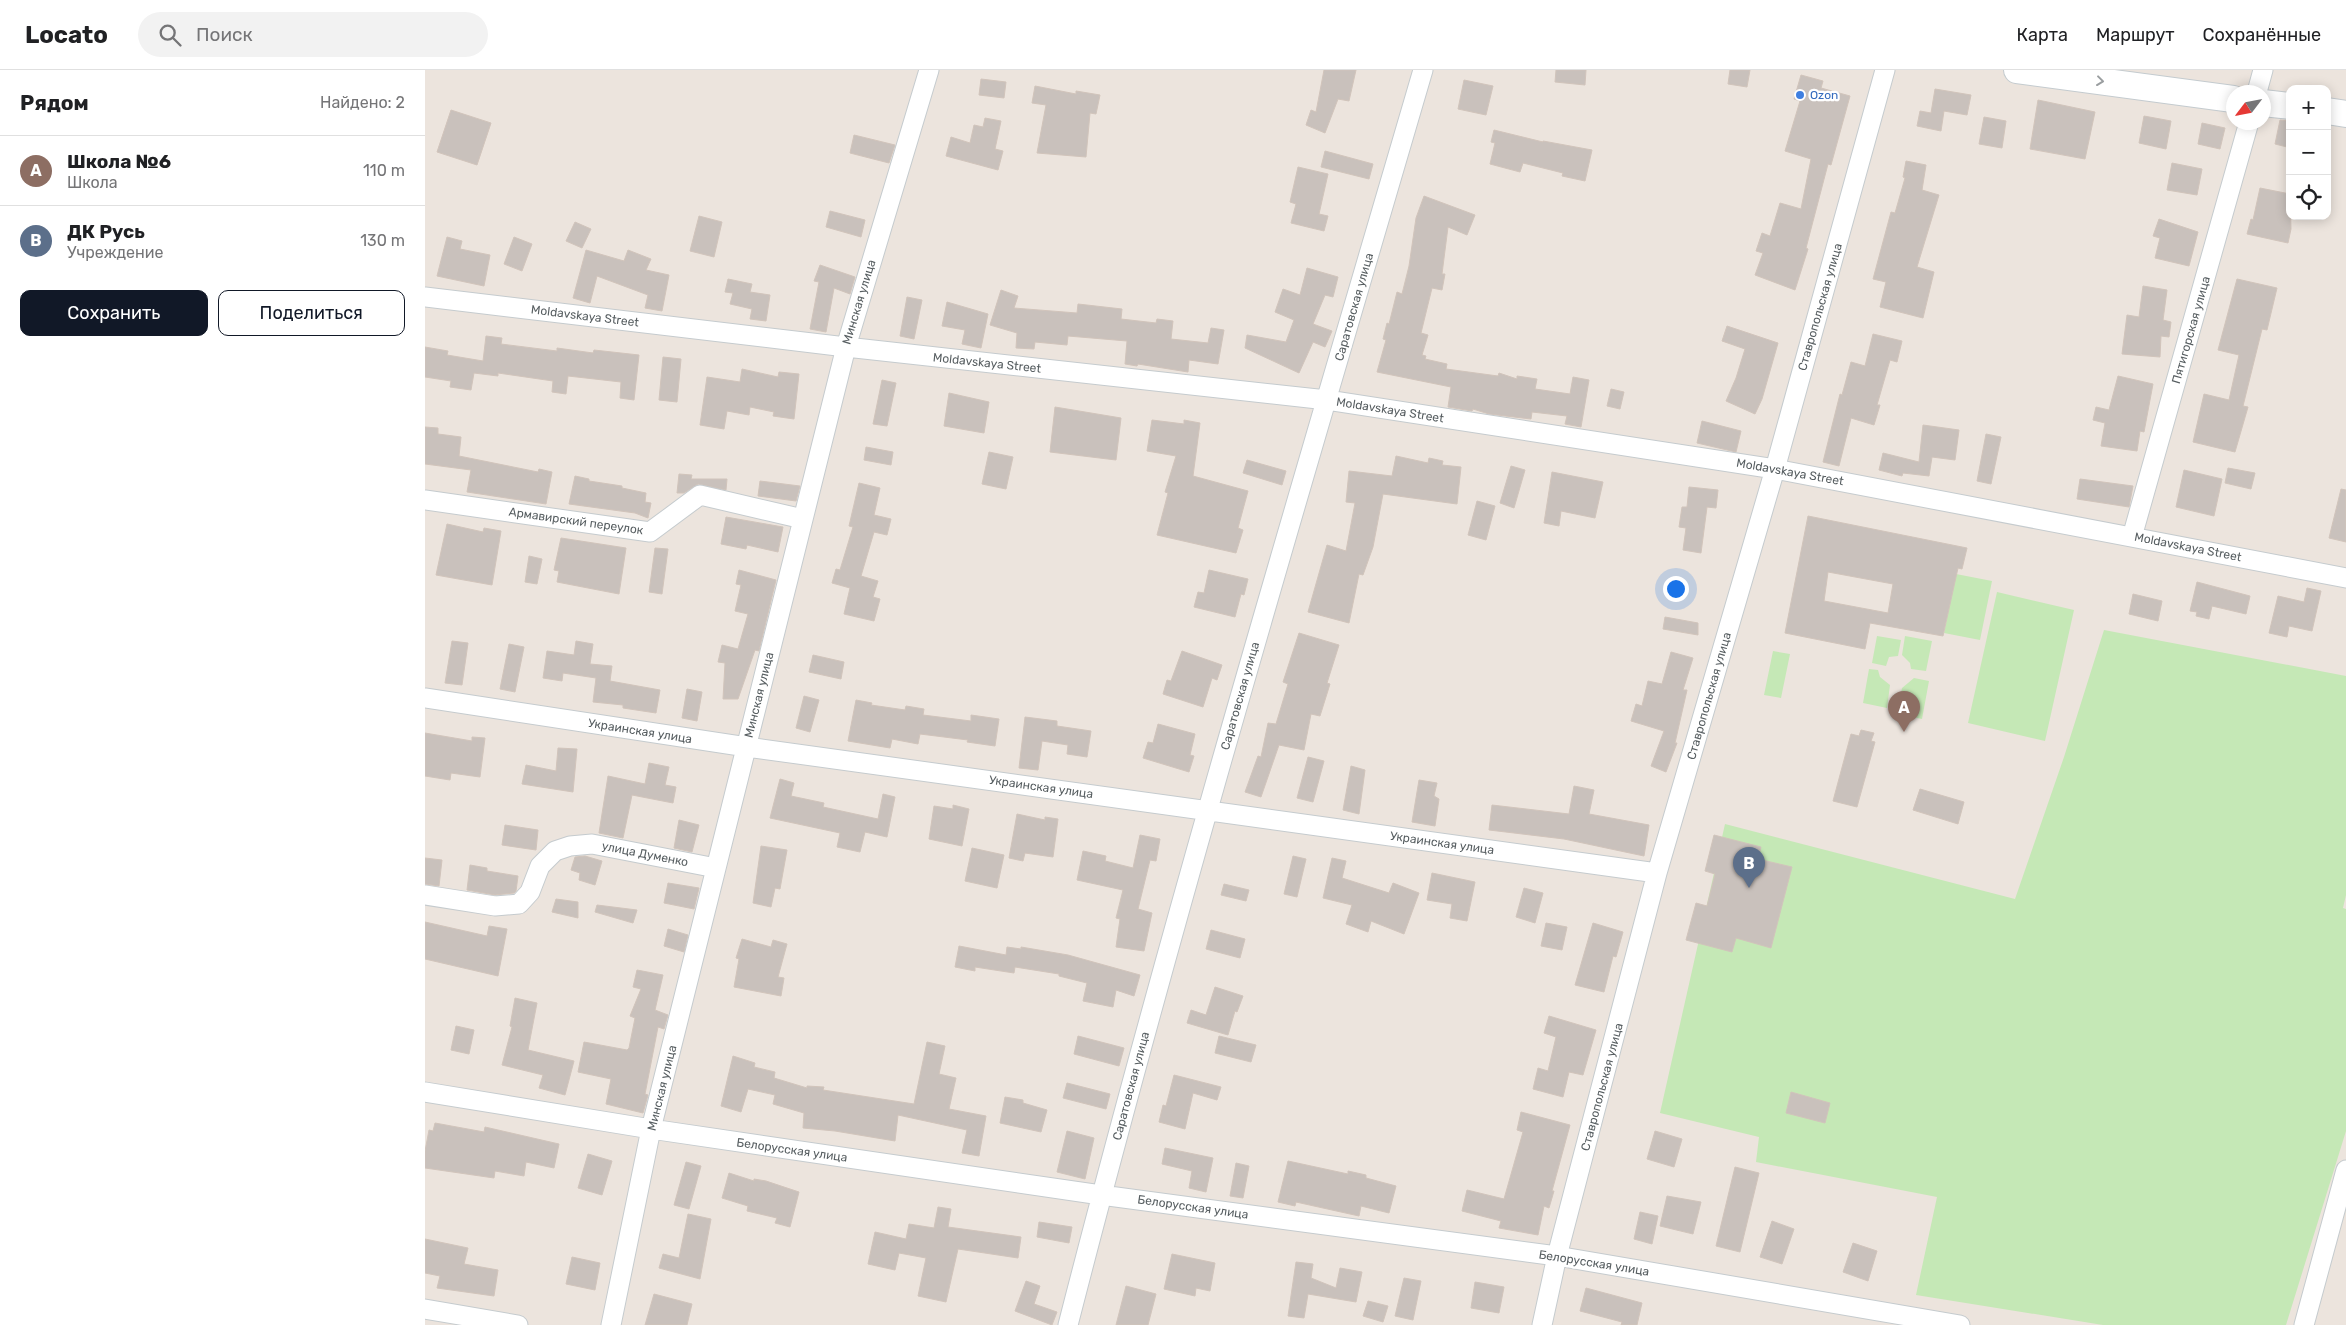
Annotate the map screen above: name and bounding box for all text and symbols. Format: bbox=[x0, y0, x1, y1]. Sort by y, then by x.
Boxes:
search box bbox=[138, 12, 488, 57]
text: Locato bbox=[25, 21, 108, 49]
icon: search bbox=[156, 21, 184, 49]
text: Поиск bbox=[196, 23, 253, 46]
text: Карта bbox=[2017, 24, 2068, 46]
text: Маршрут bbox=[2096, 24, 2175, 46]
text: Сохранённые bbox=[2203, 24, 2321, 46]
one-way arrow bbox=[2096, 75, 2104, 86]
north arrow bbox=[2226, 85, 2271, 130]
map controls bbox=[2286, 85, 2331, 220]
button: + bbox=[2286, 85, 2331, 130]
place label: Ozon bbox=[1810, 88, 1838, 102]
marker: Ozon bbox=[1794, 89, 1806, 101]
text: Рядом bbox=[20, 90, 89, 115]
text: Найдено: 2 bbox=[320, 93, 405, 112]
button: − bbox=[2286, 130, 2331, 175]
text: Школа №6 bbox=[67, 150, 171, 173]
text: A bbox=[30, 161, 42, 180]
text: 110 m bbox=[363, 161, 405, 180]
text: Школа bbox=[67, 173, 118, 192]
button: locate bbox=[2286, 175, 2331, 220]
text: ДК Русь bbox=[67, 220, 145, 243]
text: B bbox=[30, 231, 42, 250]
text: 130 m bbox=[360, 231, 405, 250]
street label: Ставропольская улица bbox=[1795, 242, 1845, 372]
text: Учреждение bbox=[67, 243, 164, 262]
street label: Саратовская улица bbox=[1332, 251, 1376, 363]
street label: Минская улица bbox=[839, 258, 879, 346]
street label: Пятигорская улица bbox=[2169, 275, 2213, 385]
button: Сохранить bbox=[20, 290, 208, 336]
button: Поделиться bbox=[218, 290, 405, 336]
street label: Moldavskaya Street bbox=[530, 302, 640, 330]
street label: Moldavskaya Street bbox=[932, 350, 1042, 376]
street label: Moldavskaya Street bbox=[1335, 395, 1445, 425]
street label: Moldavskaya Street bbox=[1735, 456, 1845, 488]
street label: Армавирский переулок bbox=[508, 505, 645, 537]
street label: Moldavskaya Street bbox=[2133, 530, 2243, 564]
your location bbox=[1663, 576, 1689, 602]
street label: Ставропольская улица bbox=[1684, 631, 1734, 761]
street label: Саратовская улица bbox=[1218, 640, 1262, 752]
street label: Минская улица bbox=[742, 651, 776, 739]
pin: A bbox=[1888, 691, 1920, 732]
street label: Украинская улица bbox=[587, 716, 693, 746]
street label: Украинская улица bbox=[988, 773, 1094, 801]
street label: Украинская улица bbox=[1389, 829, 1495, 857]
street label: улица Думенко bbox=[601, 839, 690, 869]
pin: B bbox=[1733, 847, 1765, 888]
street label: Ставропольская улица bbox=[1578, 1021, 1626, 1153]
street label: Саратовская улица bbox=[1110, 1030, 1152, 1142]
street label: Минская улица bbox=[645, 1044, 679, 1132]
street label: Белорусская улица bbox=[736, 1135, 848, 1165]
street label: Белорусская улица bbox=[1137, 1192, 1249, 1222]
street label: Белорусская улица bbox=[1538, 1247, 1650, 1279]

